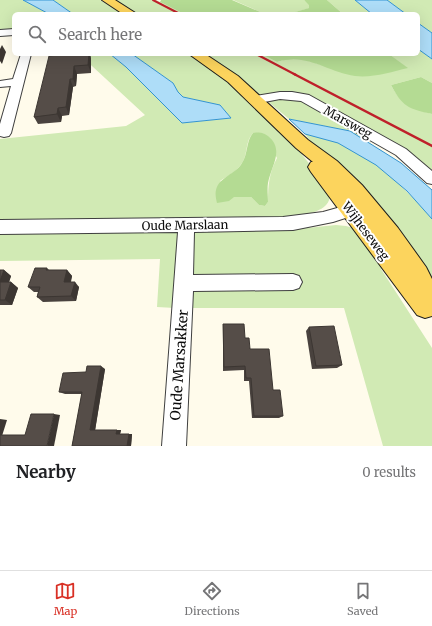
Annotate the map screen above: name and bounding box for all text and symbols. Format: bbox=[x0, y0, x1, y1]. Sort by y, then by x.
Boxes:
search box bbox=[12, 12, 420, 56]
icon: search bbox=[26, 23, 48, 45]
text: Search here bbox=[58, 25, 142, 44]
street label: Marsweg bbox=[321, 103, 375, 142]
street label: Wijheseweg bbox=[339, 198, 393, 264]
street label: Oude Marslaan bbox=[142, 217, 229, 233]
street label: Oude Marsakker bbox=[166, 309, 192, 421]
text: Nearby bbox=[16, 461, 76, 483]
text: 0 results bbox=[362, 464, 416, 481]
tab: Map bbox=[54, 580, 77, 618]
tab: Directions bbox=[185, 580, 240, 618]
tab: Saved bbox=[347, 580, 378, 618]

